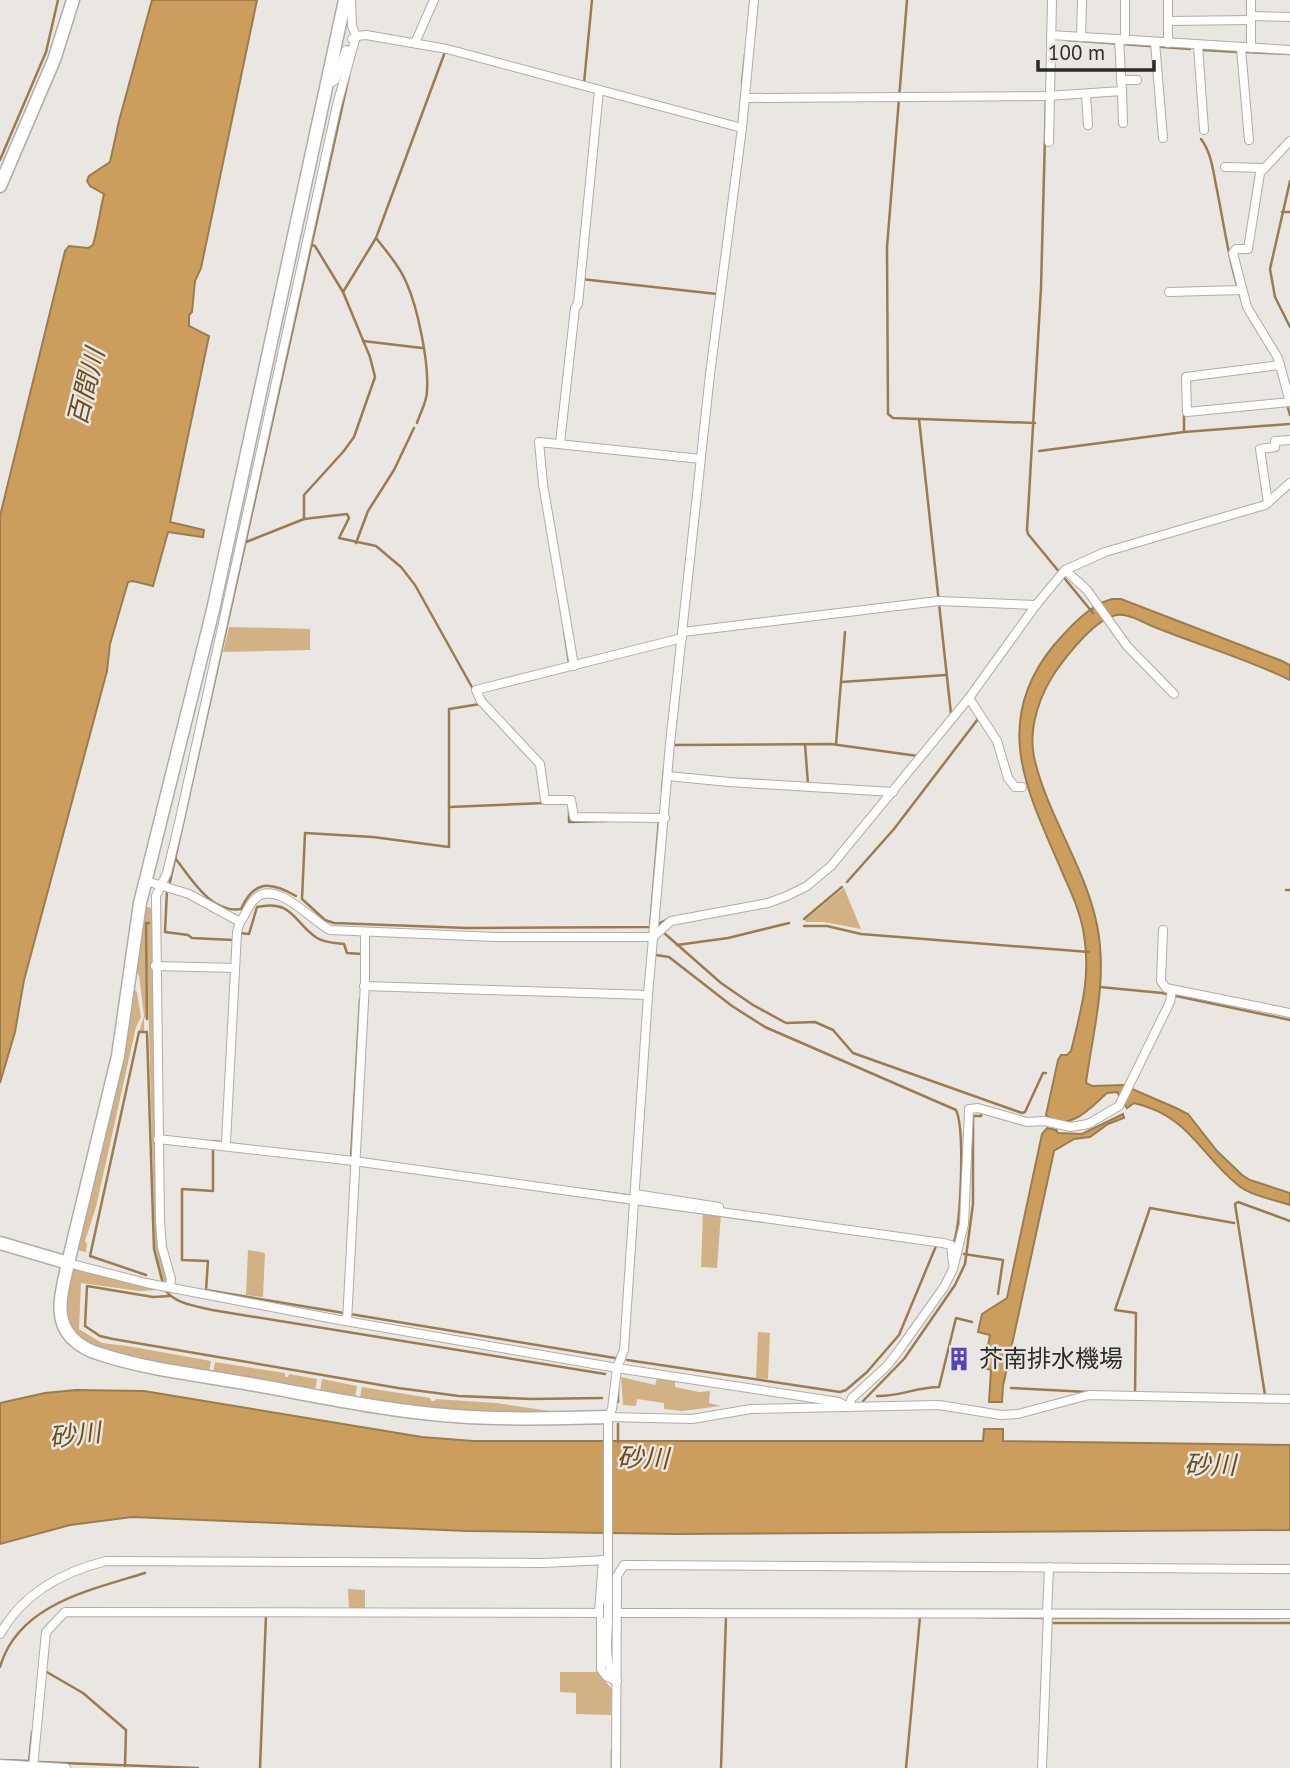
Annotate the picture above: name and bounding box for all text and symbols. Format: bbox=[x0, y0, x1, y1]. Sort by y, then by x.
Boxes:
scale bar bbox=[1038, 28, 1154, 72]
text: 100 m bbox=[1048, 39, 1105, 66]
water label: 百間川 bbox=[60, 342, 112, 429]
place label: 芥南排水機場 bbox=[979, 1343, 1123, 1374]
building icon: 芥南排水機場 bbox=[945, 1345, 973, 1373]
water label: 砂川 bbox=[47, 1415, 106, 1454]
water label: 砂川 bbox=[617, 1441, 672, 1475]
water label: 砂川 bbox=[1184, 1448, 1239, 1481]

